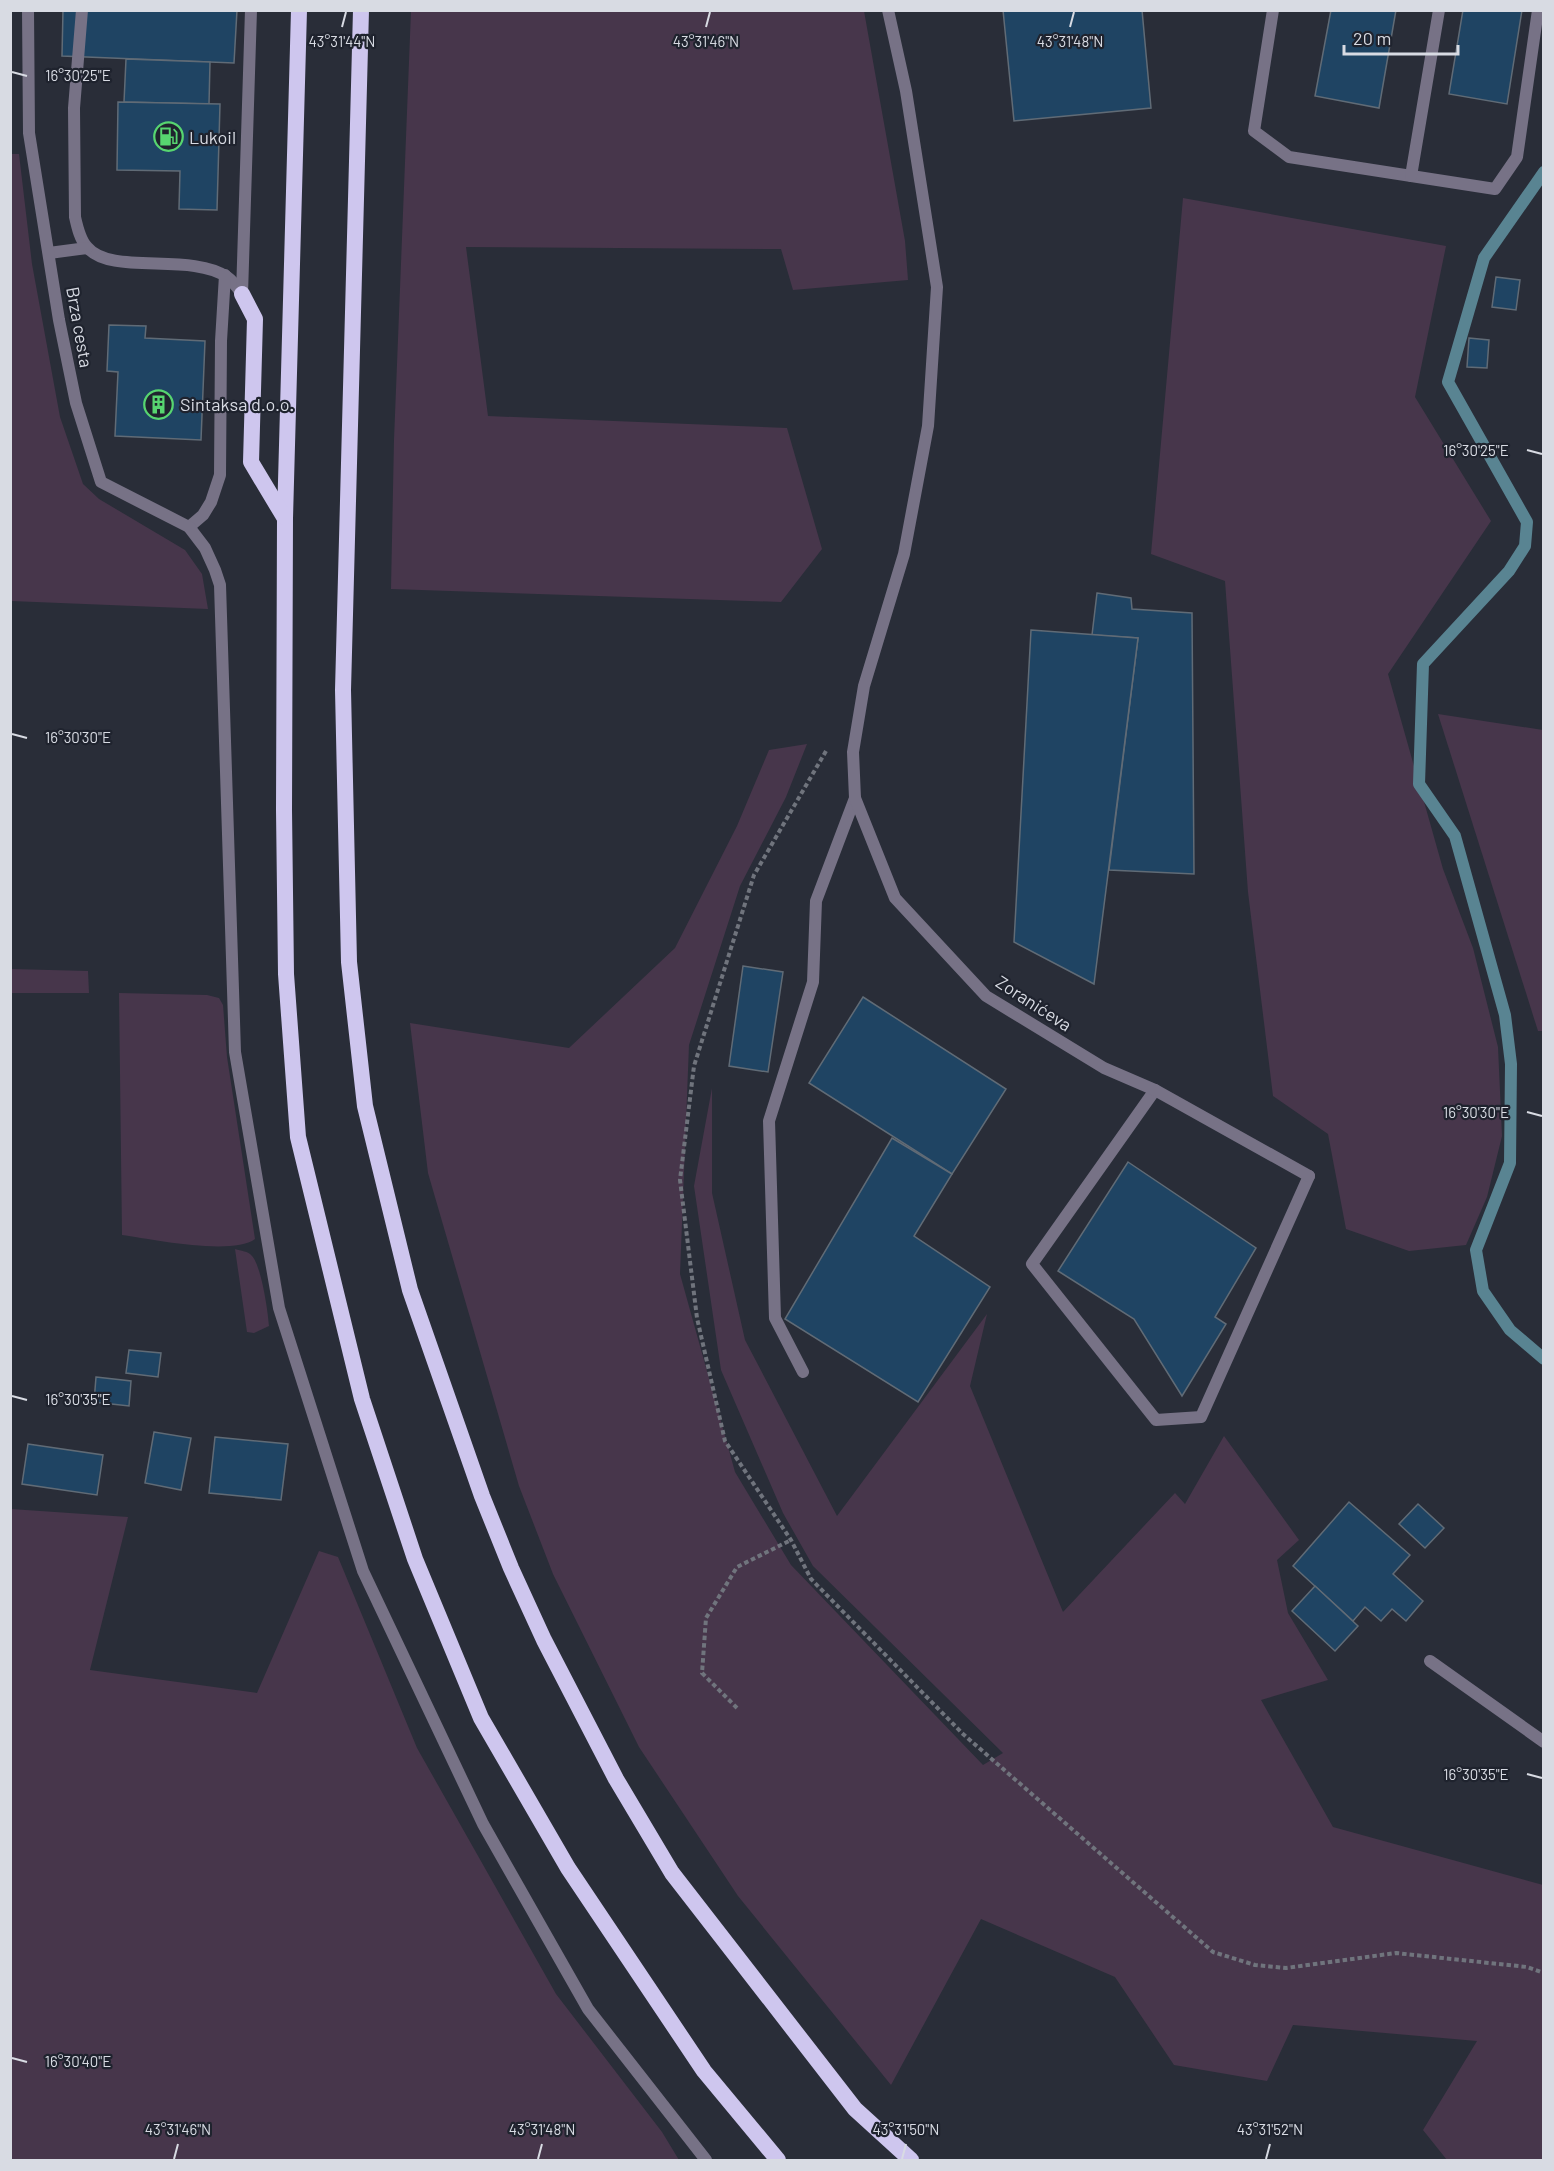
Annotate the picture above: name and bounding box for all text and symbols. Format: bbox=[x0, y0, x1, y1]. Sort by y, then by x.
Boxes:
scale bar bbox=[1344, 18, 1458, 56]
text: 20 m bbox=[1353, 27, 1391, 49]
text: 43°31'44"N bbox=[309, 32, 375, 50]
text: 43°31'46"N bbox=[673, 32, 739, 50]
text: 43°31'48"N bbox=[1037, 32, 1103, 50]
text: 16°30'25"E bbox=[45, 66, 111, 84]
fuel station icon: Lukoil bbox=[152, 121, 184, 153]
place label: Lukoil bbox=[189, 126, 236, 148]
street label: Brza cesta bbox=[62, 285, 98, 369]
building icon: Sintaksa d.o.o. bbox=[143, 388, 175, 420]
place label: Sintaksa d.o.o. bbox=[180, 393, 294, 415]
text: 16°30'25"E bbox=[1443, 441, 1509, 459]
text: 16°30'30"E bbox=[45, 728, 111, 746]
street label: Zoranićeva bbox=[992, 970, 1076, 1036]
text: 16°30'30"E bbox=[1443, 1103, 1509, 1121]
text: 16°30'35"E bbox=[45, 1390, 111, 1408]
text: 16°30'35"E bbox=[1443, 1765, 1509, 1783]
text: 16°30'40"E bbox=[45, 2052, 111, 2070]
text: 43°31'46"N bbox=[145, 2120, 211, 2138]
text: 43°31'48"N bbox=[509, 2120, 575, 2138]
text: 43°31'50"N bbox=[873, 2120, 939, 2138]
text: 43°31'52"N bbox=[1237, 2120, 1303, 2138]

